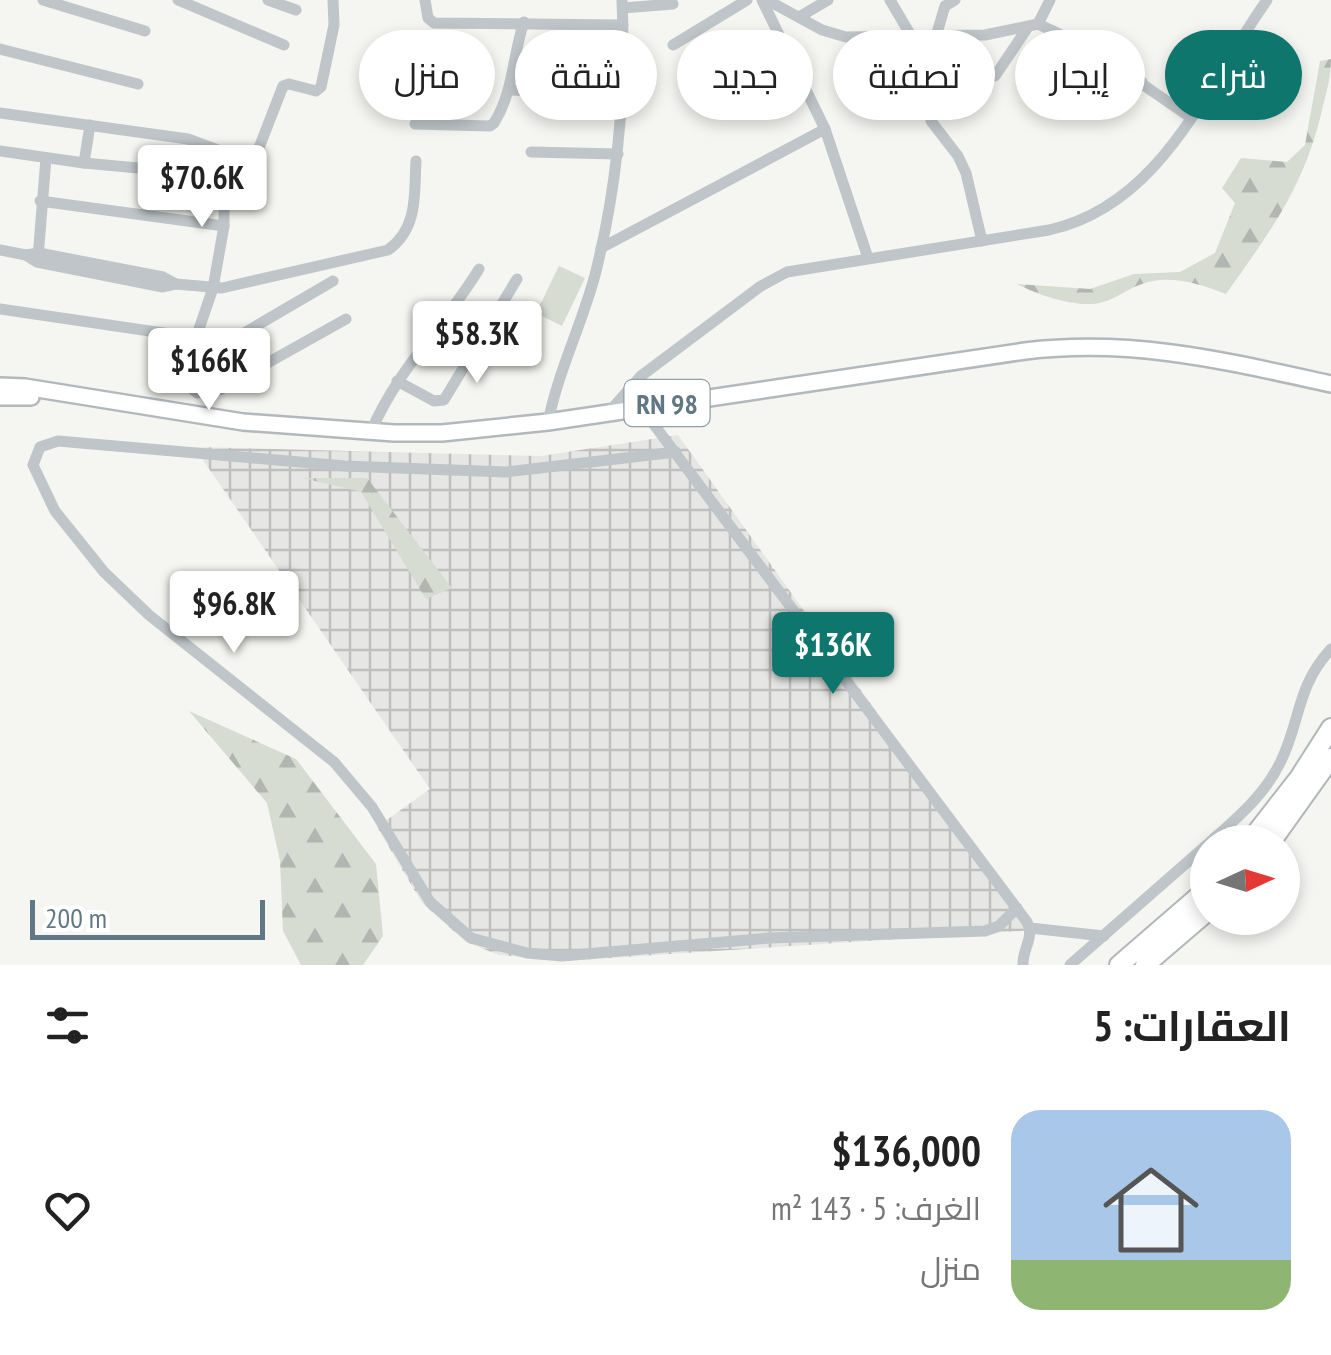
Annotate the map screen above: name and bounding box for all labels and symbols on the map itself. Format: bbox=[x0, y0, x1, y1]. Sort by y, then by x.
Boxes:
pin: $70.6K bbox=[121, 145, 283, 230]
pin: $58.3K bbox=[396, 301, 558, 386]
pin: $166K bbox=[139, 328, 279, 413]
road number: RN 98 bbox=[624, 380, 710, 426]
pin: $96.8K bbox=[153, 571, 315, 656]
pin: $136K bbox=[763, 612, 903, 697]
north arrow bbox=[1190, 825, 1300, 935]
scale bar bbox=[30, 895, 265, 940]

